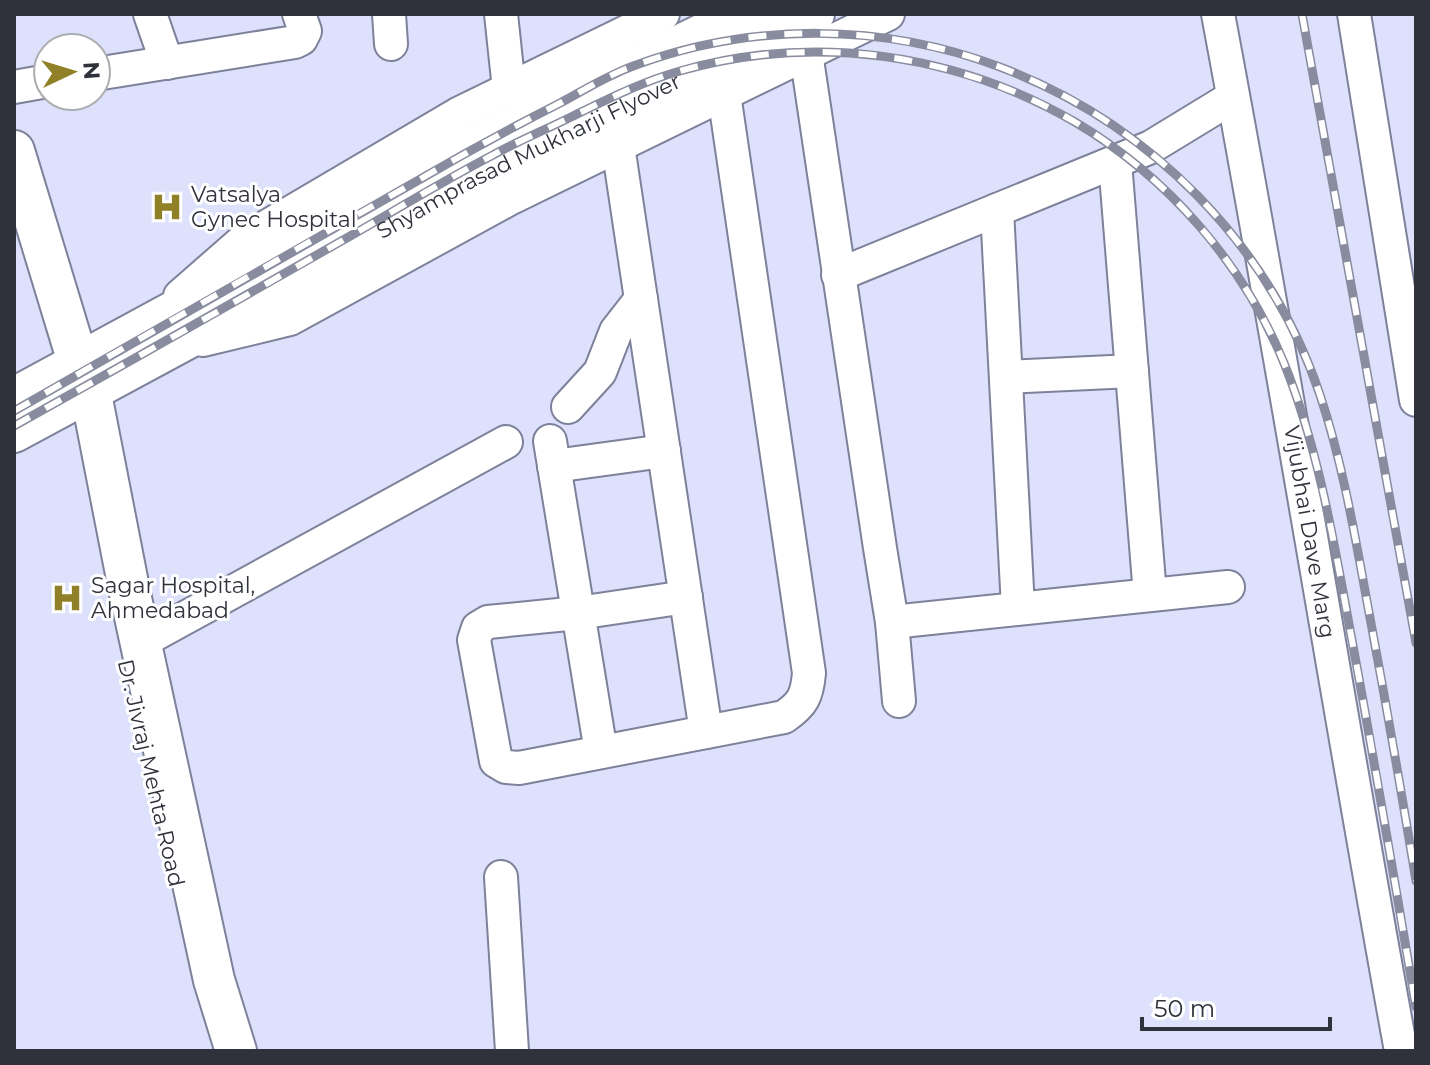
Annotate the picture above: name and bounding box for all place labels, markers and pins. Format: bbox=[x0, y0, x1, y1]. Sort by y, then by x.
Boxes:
place label: Vatsalya Gynec Hospital bbox=[191, 181, 357, 233]
hospital icon: Vatsalya Gynec Hospital bbox=[150, 190, 184, 224]
place label: Sagar Hospital, Ahmedabad bbox=[91, 572, 255, 624]
hospital icon: Sagar Hospital, Ahmedabad bbox=[50, 581, 84, 615]

